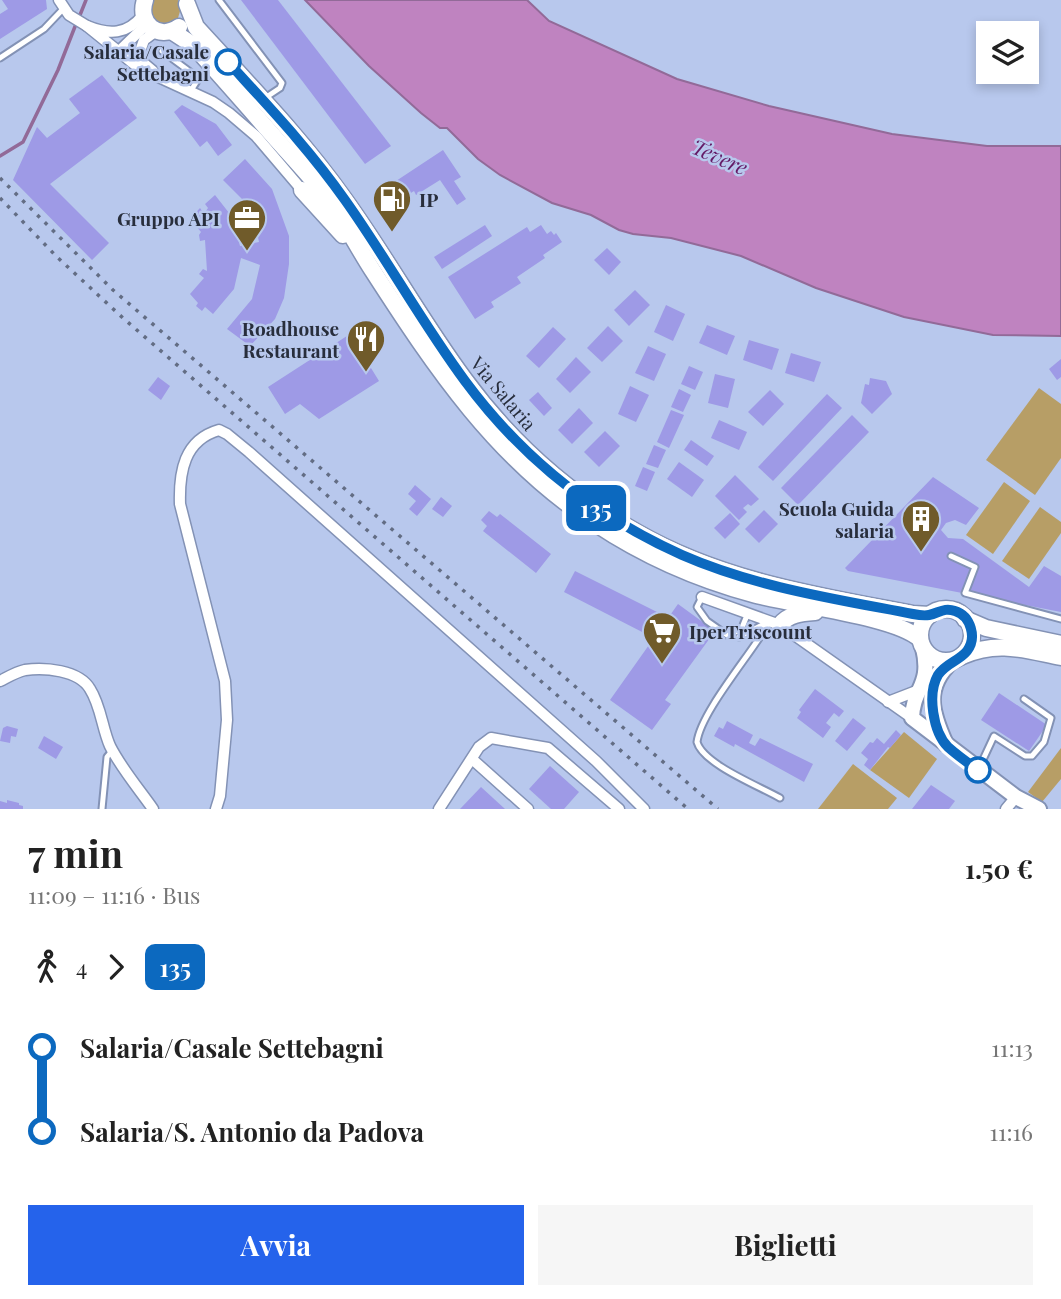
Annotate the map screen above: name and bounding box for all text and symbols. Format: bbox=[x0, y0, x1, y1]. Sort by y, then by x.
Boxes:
map controls bbox=[976, 21, 1039, 84]
button: layers bbox=[976, 21, 1039, 84]
place label: Salaria/Casale Settebagni bbox=[84, 38, 209, 86]
marker: Salaria/Casale Settebagni bbox=[215, 49, 241, 75]
water label: Tevere bbox=[688, 131, 752, 181]
fuel station icon: IP bbox=[371, 178, 413, 233]
place label: IP bbox=[419, 186, 438, 212]
office icon: Gruppo API bbox=[226, 197, 268, 252]
place label: Gruppo API bbox=[117, 205, 220, 231]
place label: Roadhouse Restaurant bbox=[242, 315, 339, 363]
restaurant icon: Roadhouse Restaurant bbox=[345, 318, 387, 373]
street label: Via Salaria bbox=[465, 350, 543, 436]
line badge: 135 bbox=[556, 485, 636, 531]
text: 135 bbox=[580, 492, 612, 524]
place label: Scuola Guida salaria bbox=[779, 495, 894, 543]
building icon: Scuola Guida salaria bbox=[900, 498, 942, 553]
supermarket icon: IperTriscount bbox=[641, 610, 683, 665]
place label: IperTriscount bbox=[689, 618, 812, 644]
unlabelled marker bbox=[965, 757, 991, 783]
text: 7 min bbox=[28, 827, 123, 878]
text: 1.50 € bbox=[965, 851, 1033, 886]
text: 11:09 – 11:16 · Bus bbox=[28, 879, 200, 910]
icon: walk bbox=[28, 948, 66, 986]
icon: forward bbox=[97, 948, 135, 986]
text: 4 bbox=[76, 951, 87, 982]
text: 135 bbox=[159, 951, 191, 983]
text: Salaria/Casale Settebagni bbox=[80, 1030, 384, 1065]
text: 11:13 bbox=[991, 1032, 1033, 1063]
text: Salaria/S. Antonio da Padova bbox=[80, 1114, 424, 1149]
text: 11:16 bbox=[989, 1116, 1033, 1147]
button: Avvia bbox=[28, 1205, 524, 1285]
button: Biglietti bbox=[538, 1205, 1033, 1285]

